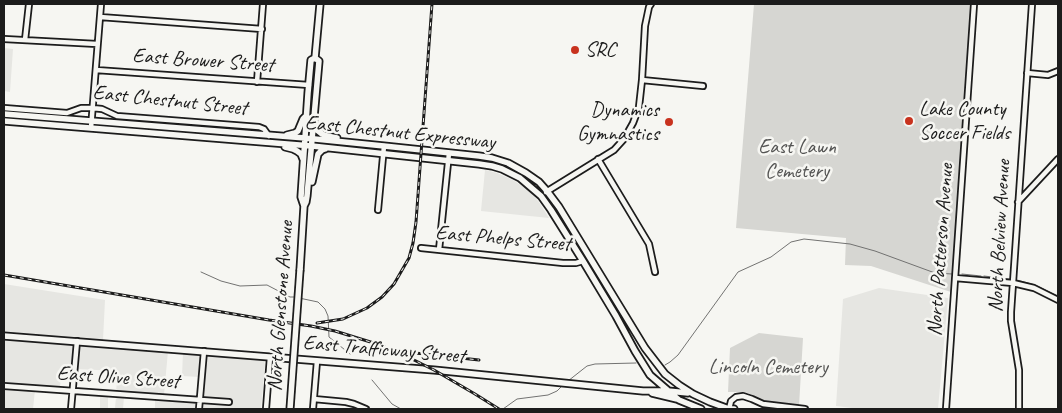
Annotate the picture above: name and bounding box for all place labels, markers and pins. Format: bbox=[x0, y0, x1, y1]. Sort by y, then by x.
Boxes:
place label: SRC bbox=[585, 37, 616, 63]
marker: SRC bbox=[569, 44, 581, 56]
place label: Lake County Soccer Fields bbox=[919, 96, 1010, 146]
place label: Dynamics Gymnastics bbox=[577, 97, 659, 147]
marker: Lake County Soccer Fields bbox=[903, 115, 915, 127]
marker: Dynamics Gymnastics bbox=[663, 116, 675, 128]

